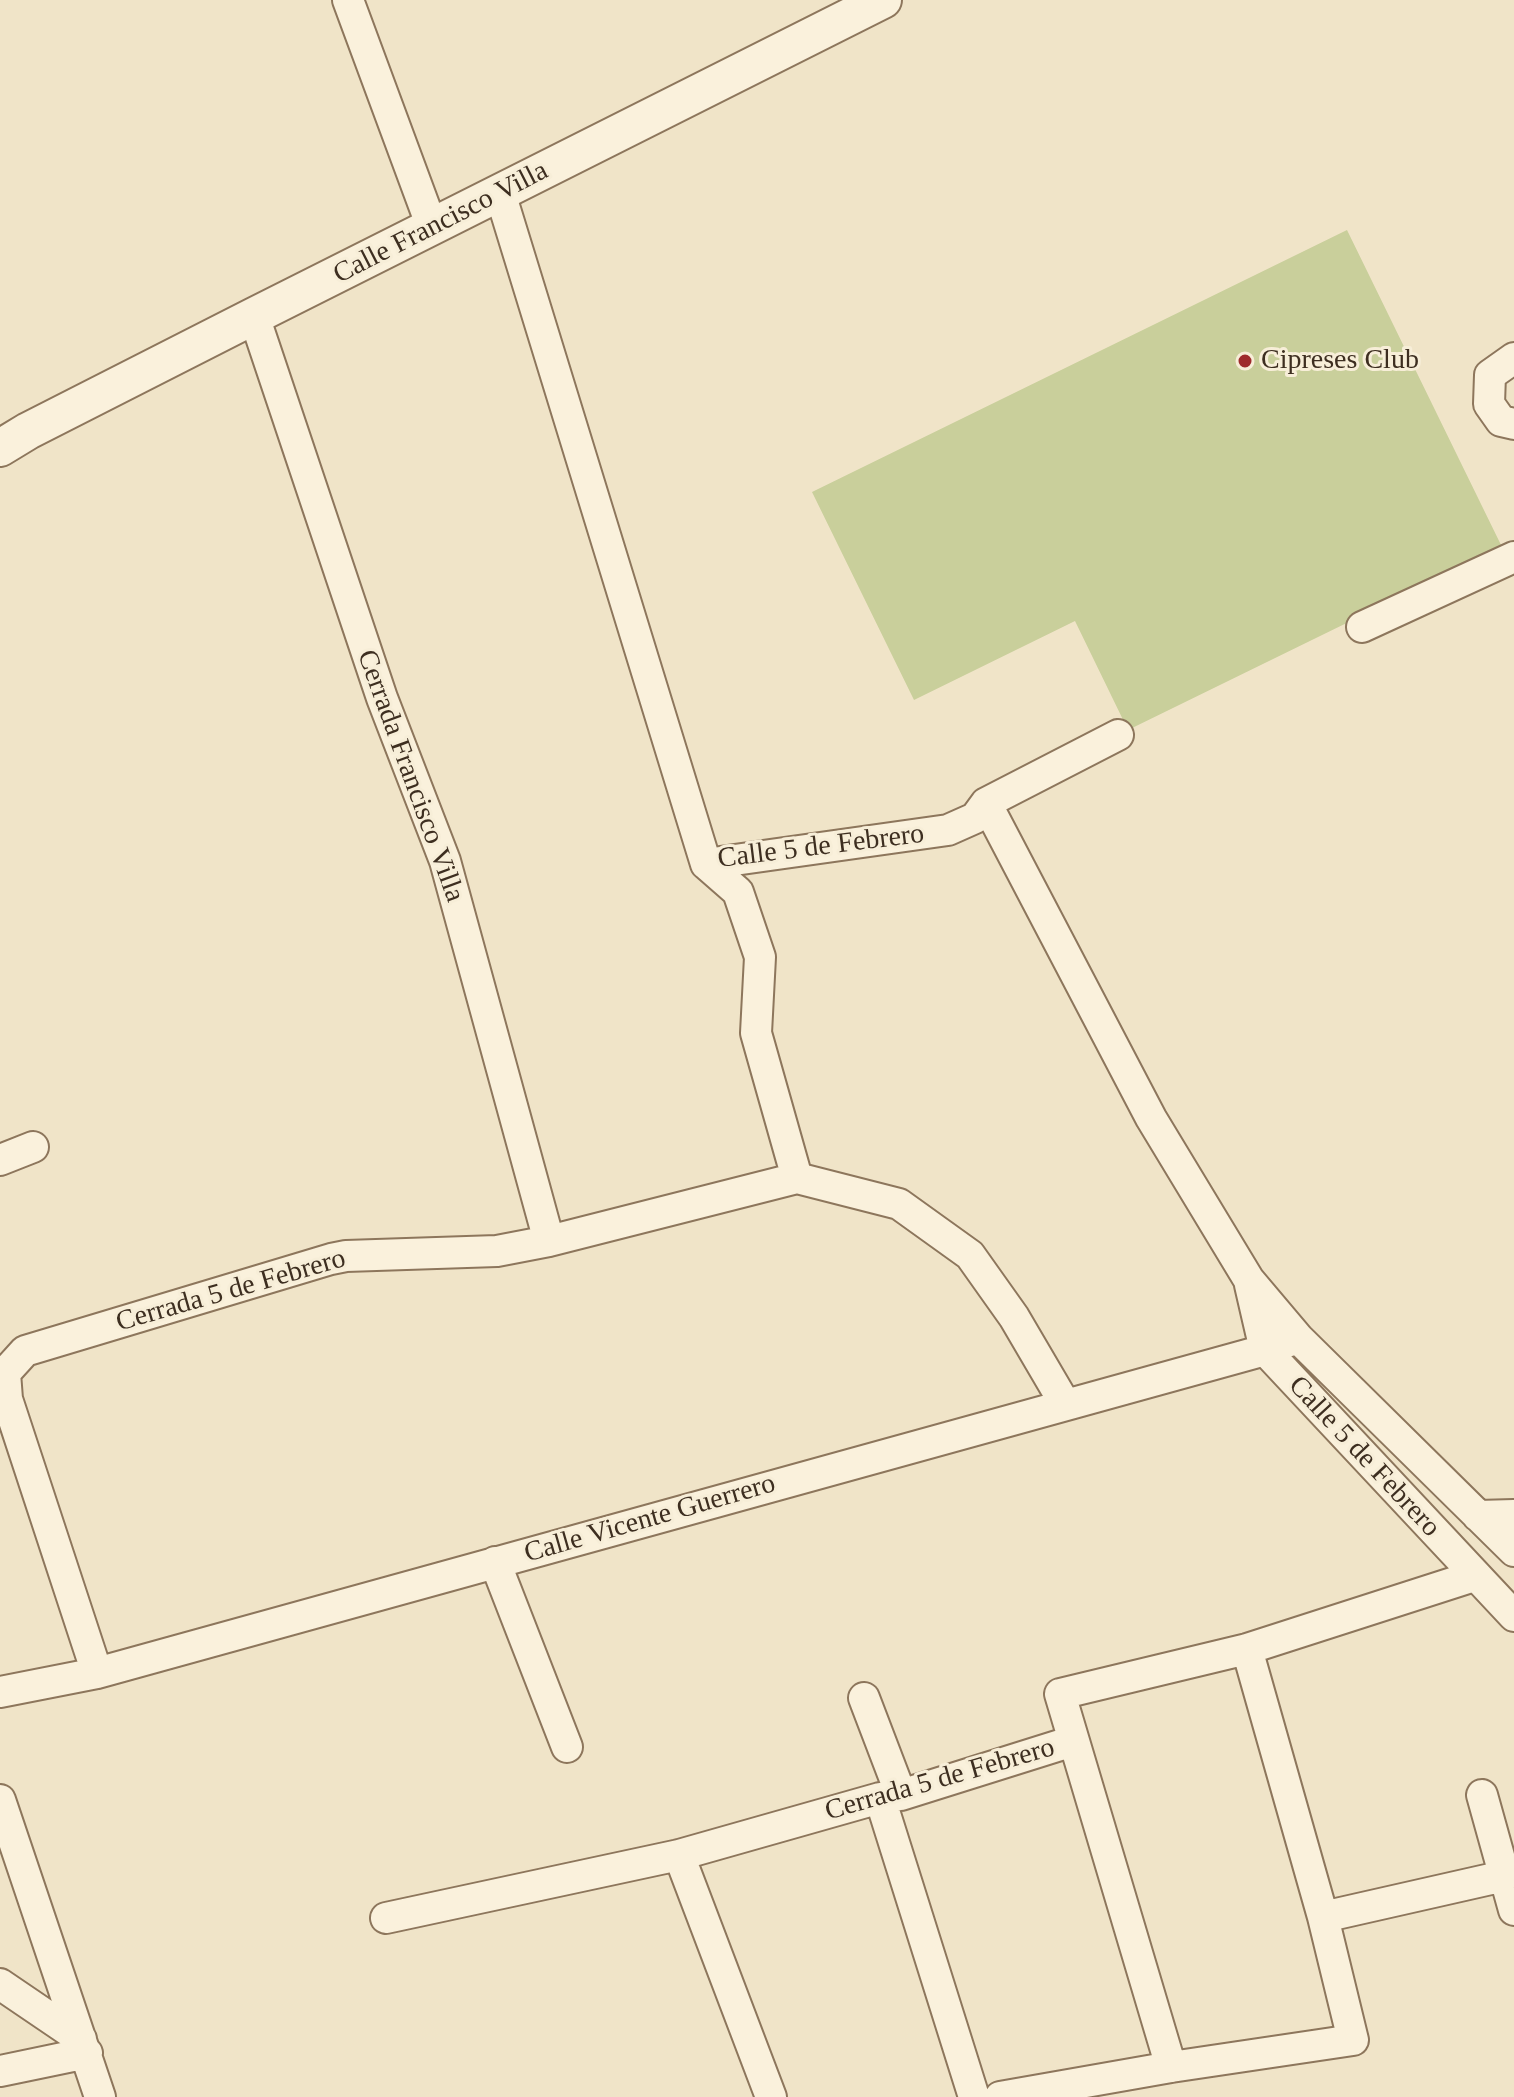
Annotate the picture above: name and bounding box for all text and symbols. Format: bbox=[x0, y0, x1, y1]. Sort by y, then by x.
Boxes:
street label: Calle Francisco Villa bbox=[328, 154, 554, 292]
place label: Cipreses Club bbox=[1261, 344, 1419, 378]
marker: Cipreses Club bbox=[1236, 352, 1254, 370]
street label: Cerrada Francisco Villa bbox=[349, 645, 471, 907]
street label: Calle 5 de Febrero bbox=[716, 818, 926, 876]
street label: Cerrada 5 de Febrero bbox=[112, 1242, 350, 1340]
street label: Calle 5 de Febrero bbox=[1281, 1370, 1447, 1544]
street label: Calle Vicente Guerrero bbox=[521, 1467, 779, 1571]
street label: Cerrada 5 de Febrero bbox=[821, 1731, 1059, 1829]

